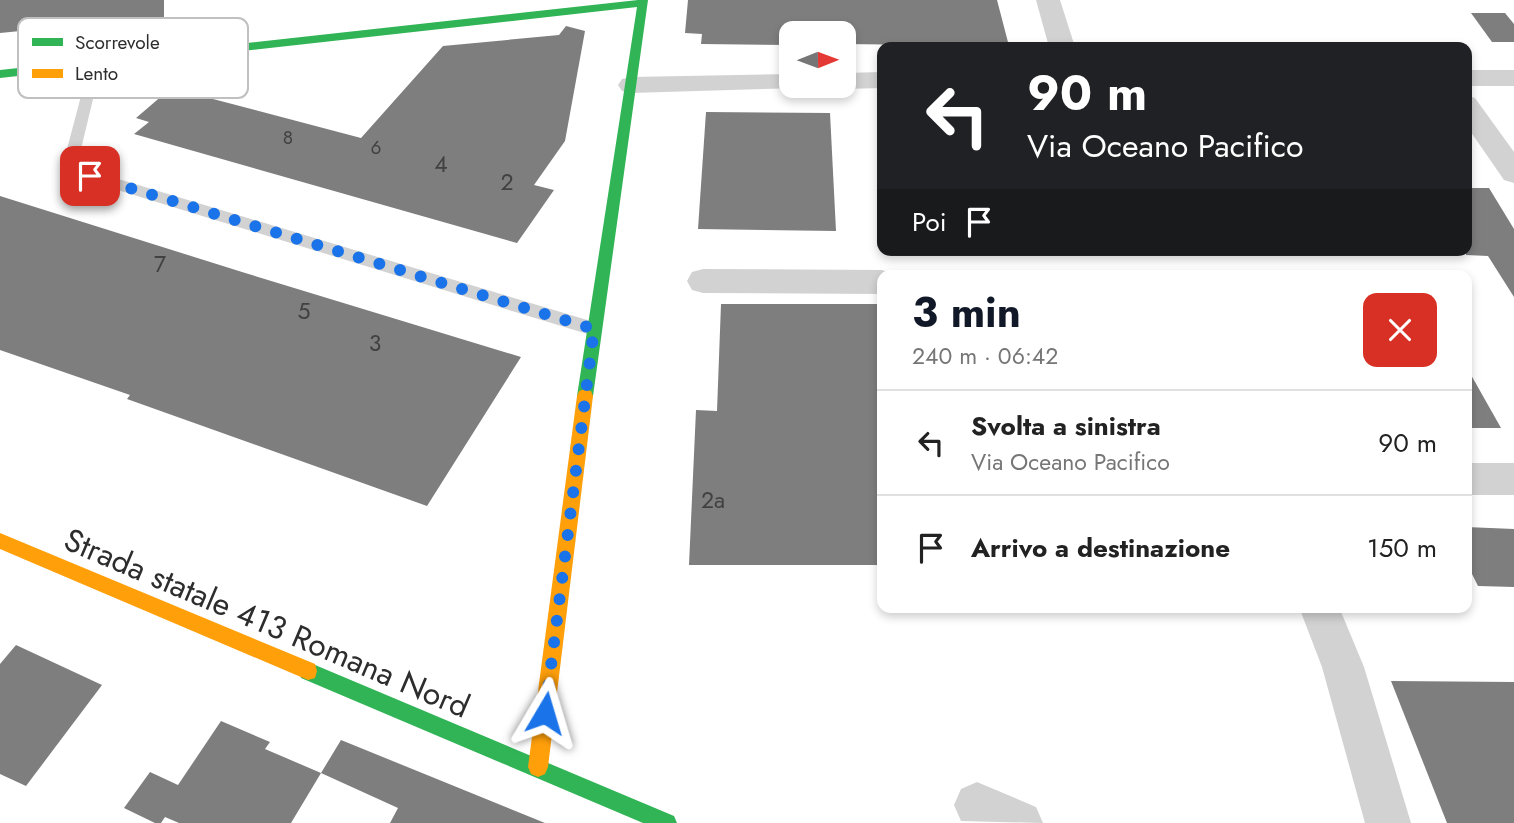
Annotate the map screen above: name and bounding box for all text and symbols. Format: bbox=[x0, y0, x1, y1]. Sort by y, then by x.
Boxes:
legend bbox=[18, 18, 248, 98]
north arrow bbox=[779, 21, 856, 98]
map controls bbox=[779, 21, 856, 98]
text: Scorrevole bbox=[75, 29, 160, 56]
text: 90 m bbox=[1027, 58, 1147, 128]
text: Lento bbox=[75, 60, 118, 87]
icon: left bbox=[912, 70, 1003, 161]
text: Via Oceano Pacifico bbox=[1027, 123, 1304, 169]
house number: 8 bbox=[283, 124, 293, 151]
house number: 6 bbox=[371, 134, 381, 161]
pin bbox=[60, 146, 120, 206]
house number: 4 bbox=[434, 147, 448, 181]
icon: arrive bbox=[71, 157, 109, 195]
house number: 2 bbox=[500, 165, 514, 199]
text: Poi bbox=[912, 203, 946, 241]
icon: arrive bbox=[960, 203, 998, 241]
house number: 7 bbox=[154, 247, 166, 281]
text: 3 min bbox=[912, 282, 1021, 343]
button: close bbox=[1363, 293, 1437, 367]
house number: 5 bbox=[298, 294, 311, 328]
house number: 3 bbox=[369, 326, 381, 360]
text: 240 m · 06:42 bbox=[912, 339, 1058, 373]
text: Svolta a sinistra bbox=[971, 407, 1161, 445]
icon: left bbox=[912, 424, 950, 462]
text: 90 m bbox=[1378, 424, 1437, 462]
text: Via Oceano Pacifico bbox=[971, 445, 1170, 479]
house number: 2a bbox=[701, 483, 725, 517]
street label: Strada statale 413 Romana Nord bbox=[57, 517, 477, 729]
icon: arrive bbox=[912, 529, 950, 567]
text: Arrivo a destinazione bbox=[971, 529, 1230, 567]
text: 150 m bbox=[1367, 529, 1437, 567]
position arrow bbox=[508, 676, 582, 750]

